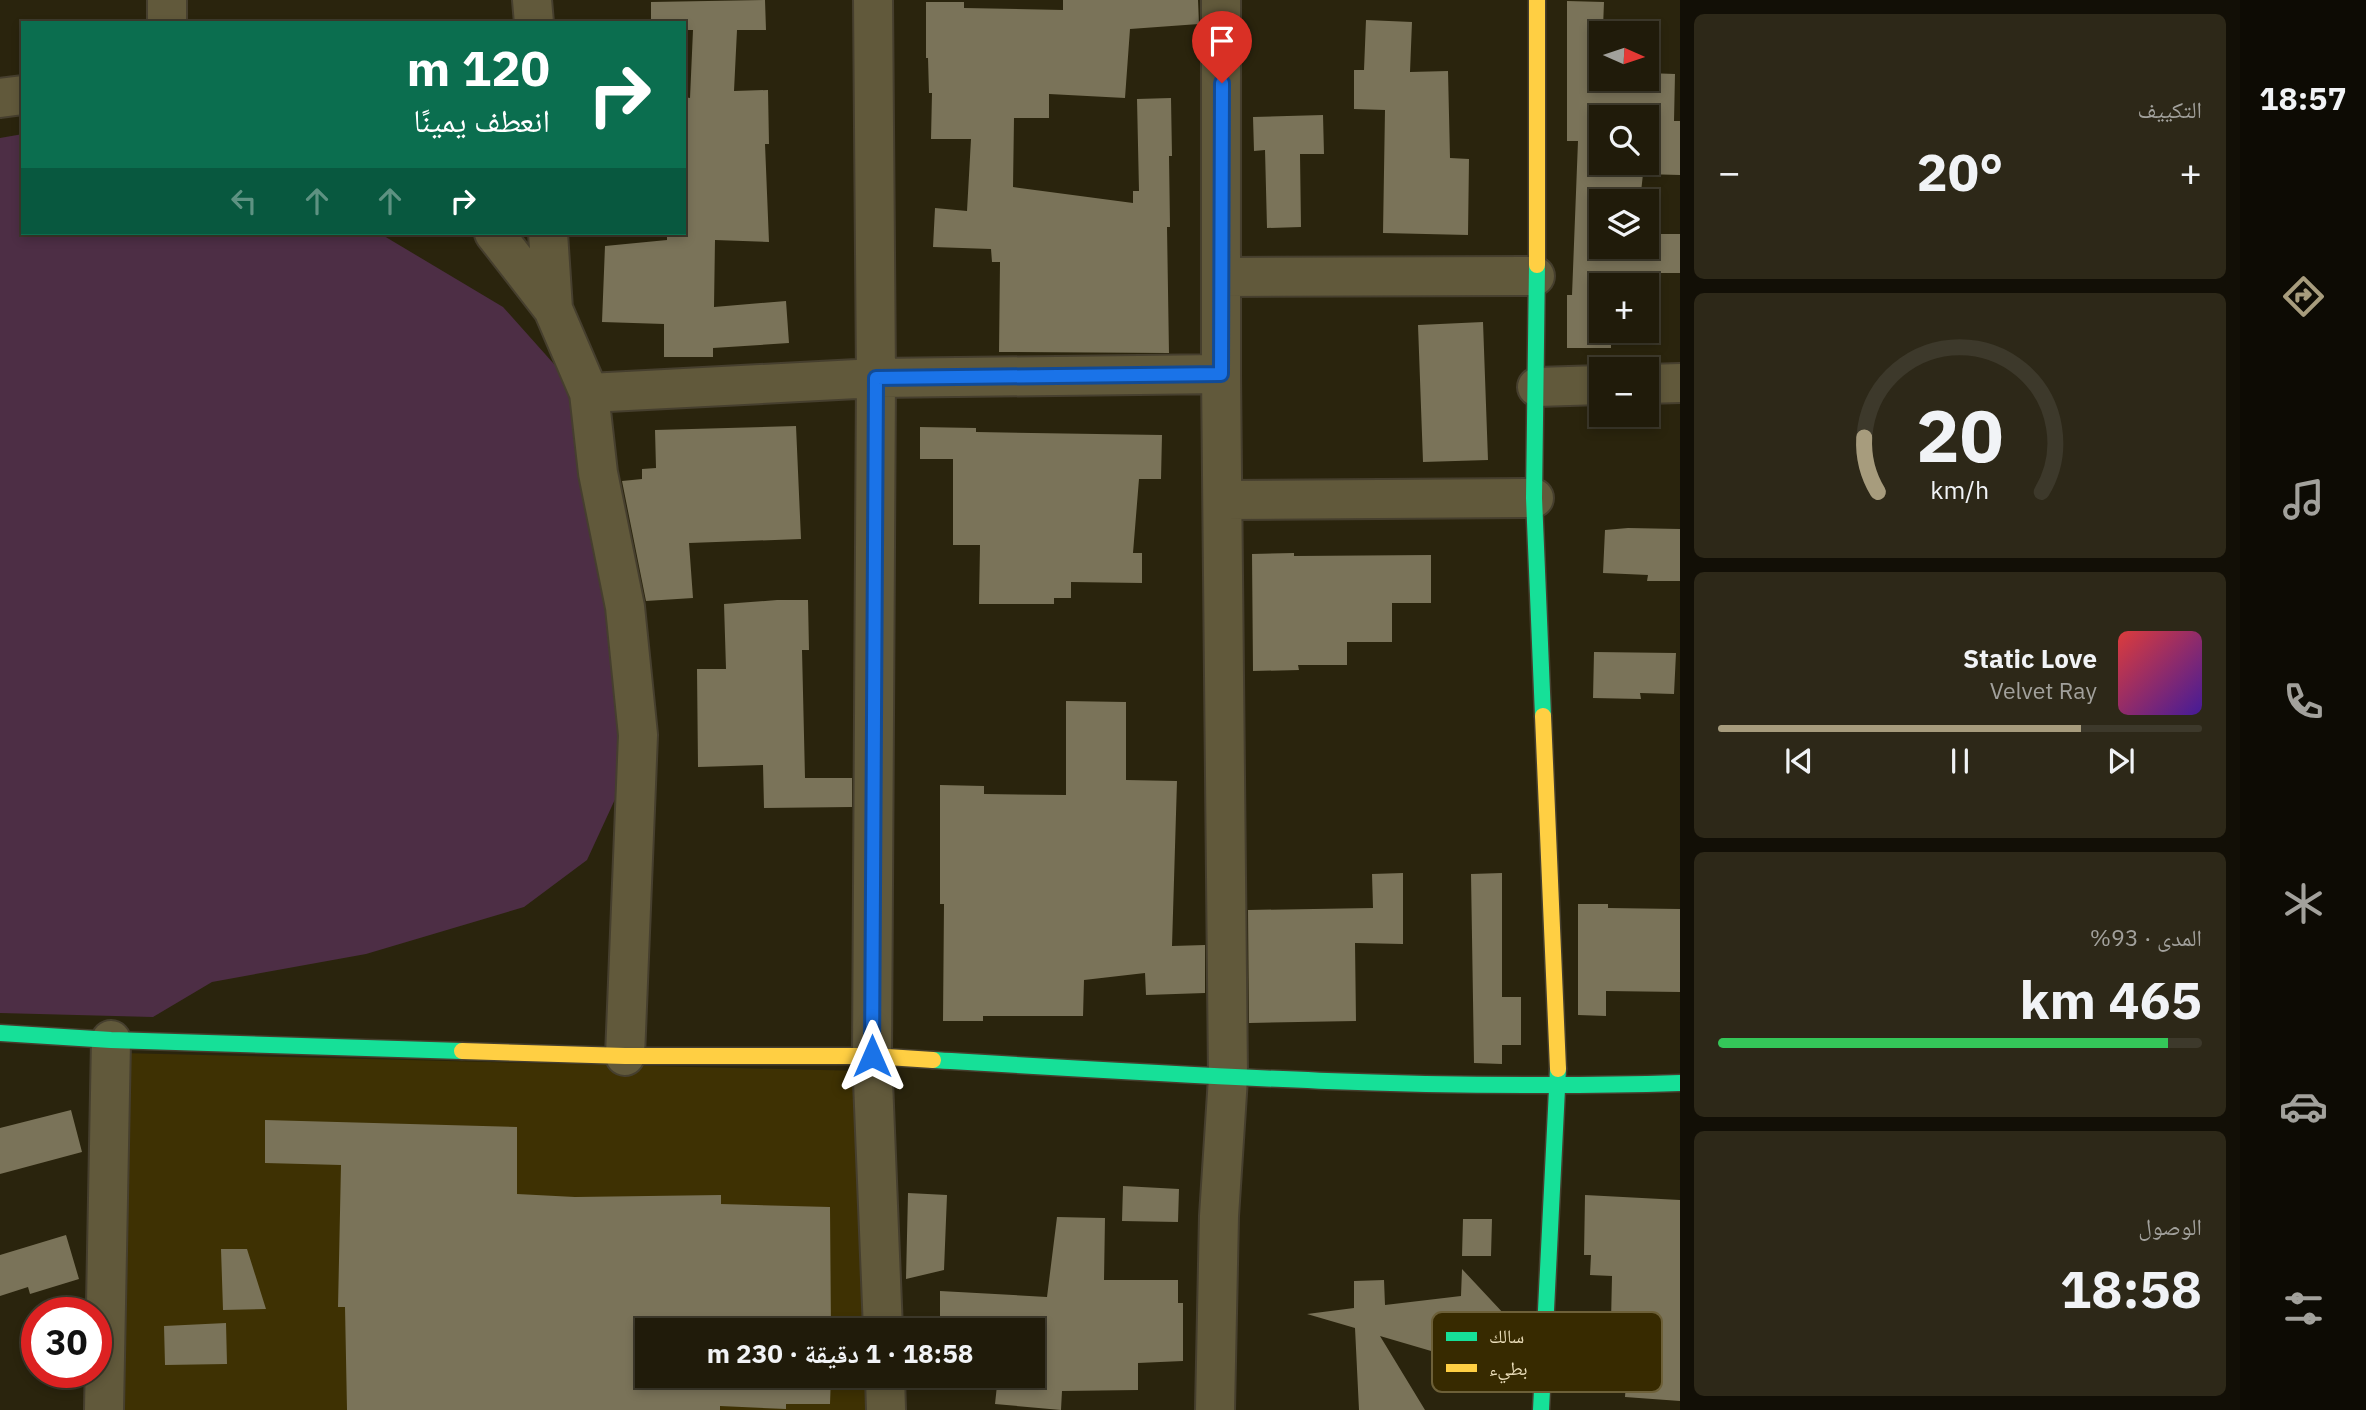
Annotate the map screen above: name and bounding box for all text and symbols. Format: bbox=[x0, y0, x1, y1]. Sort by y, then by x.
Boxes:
pin bbox=[1192, 11, 1252, 83]
north arrow bbox=[1589, 21, 1659, 91]
map controls bbox=[1589, 21, 1659, 427]
icon: arrive bbox=[1203, 22, 1241, 60]
text: 120 m bbox=[406, 36, 550, 99]
icon: right bbox=[574, 49, 665, 140]
text: 18:57 bbox=[2259, 77, 2347, 119]
text: التكييف bbox=[2137, 94, 2202, 124]
text: انعطف يمينًا bbox=[413, 99, 550, 141]
button: search bbox=[1589, 105, 1659, 175]
text: 20° bbox=[1917, 138, 2003, 205]
text: − bbox=[1718, 147, 1741, 196]
text: + bbox=[2179, 147, 2202, 196]
icon: left bbox=[225, 182, 263, 220]
icon: ahead bbox=[298, 182, 336, 220]
icon: ahead bbox=[371, 182, 409, 220]
icon: right bbox=[444, 182, 482, 220]
button: layers bbox=[1589, 189, 1659, 259]
icon: directions bbox=[2279, 272, 2328, 321]
button: + bbox=[1589, 273, 1659, 343]
button: − bbox=[1589, 357, 1659, 427]
text: 20 bbox=[1916, 387, 2004, 482]
text: km/h bbox=[1931, 473, 1989, 506]
icon: music bbox=[2279, 475, 2328, 524]
text: Static Love bbox=[1963, 641, 2097, 675]
text: Velvet Ray bbox=[1990, 675, 2097, 705]
icon: phone bbox=[2279, 677, 2328, 726]
icon: previous bbox=[1780, 742, 1818, 780]
icon: pause bbox=[1941, 742, 1979, 780]
icon: next bbox=[2102, 742, 2140, 780]
icon: climate bbox=[2279, 879, 2328, 928]
text: المدى · 93% bbox=[2090, 922, 2202, 952]
text: 465 km bbox=[2020, 966, 2202, 1033]
position arrow bbox=[835, 1019, 909, 1093]
icon: car bbox=[2279, 1082, 2328, 1131]
text: الوصول bbox=[2138, 1211, 2202, 1241]
text: 18:58 bbox=[2060, 1255, 2202, 1322]
icon: filters bbox=[2279, 1284, 2328, 1333]
speed limit sign: 30 bbox=[21, 1297, 112, 1388]
legend bbox=[1432, 1312, 1662, 1392]
text: سالك bbox=[1489, 1324, 1524, 1348]
text: 18:58 · 1 دقيقة · 230 m bbox=[707, 1336, 973, 1370]
text: بطيء bbox=[1489, 1356, 1528, 1384]

